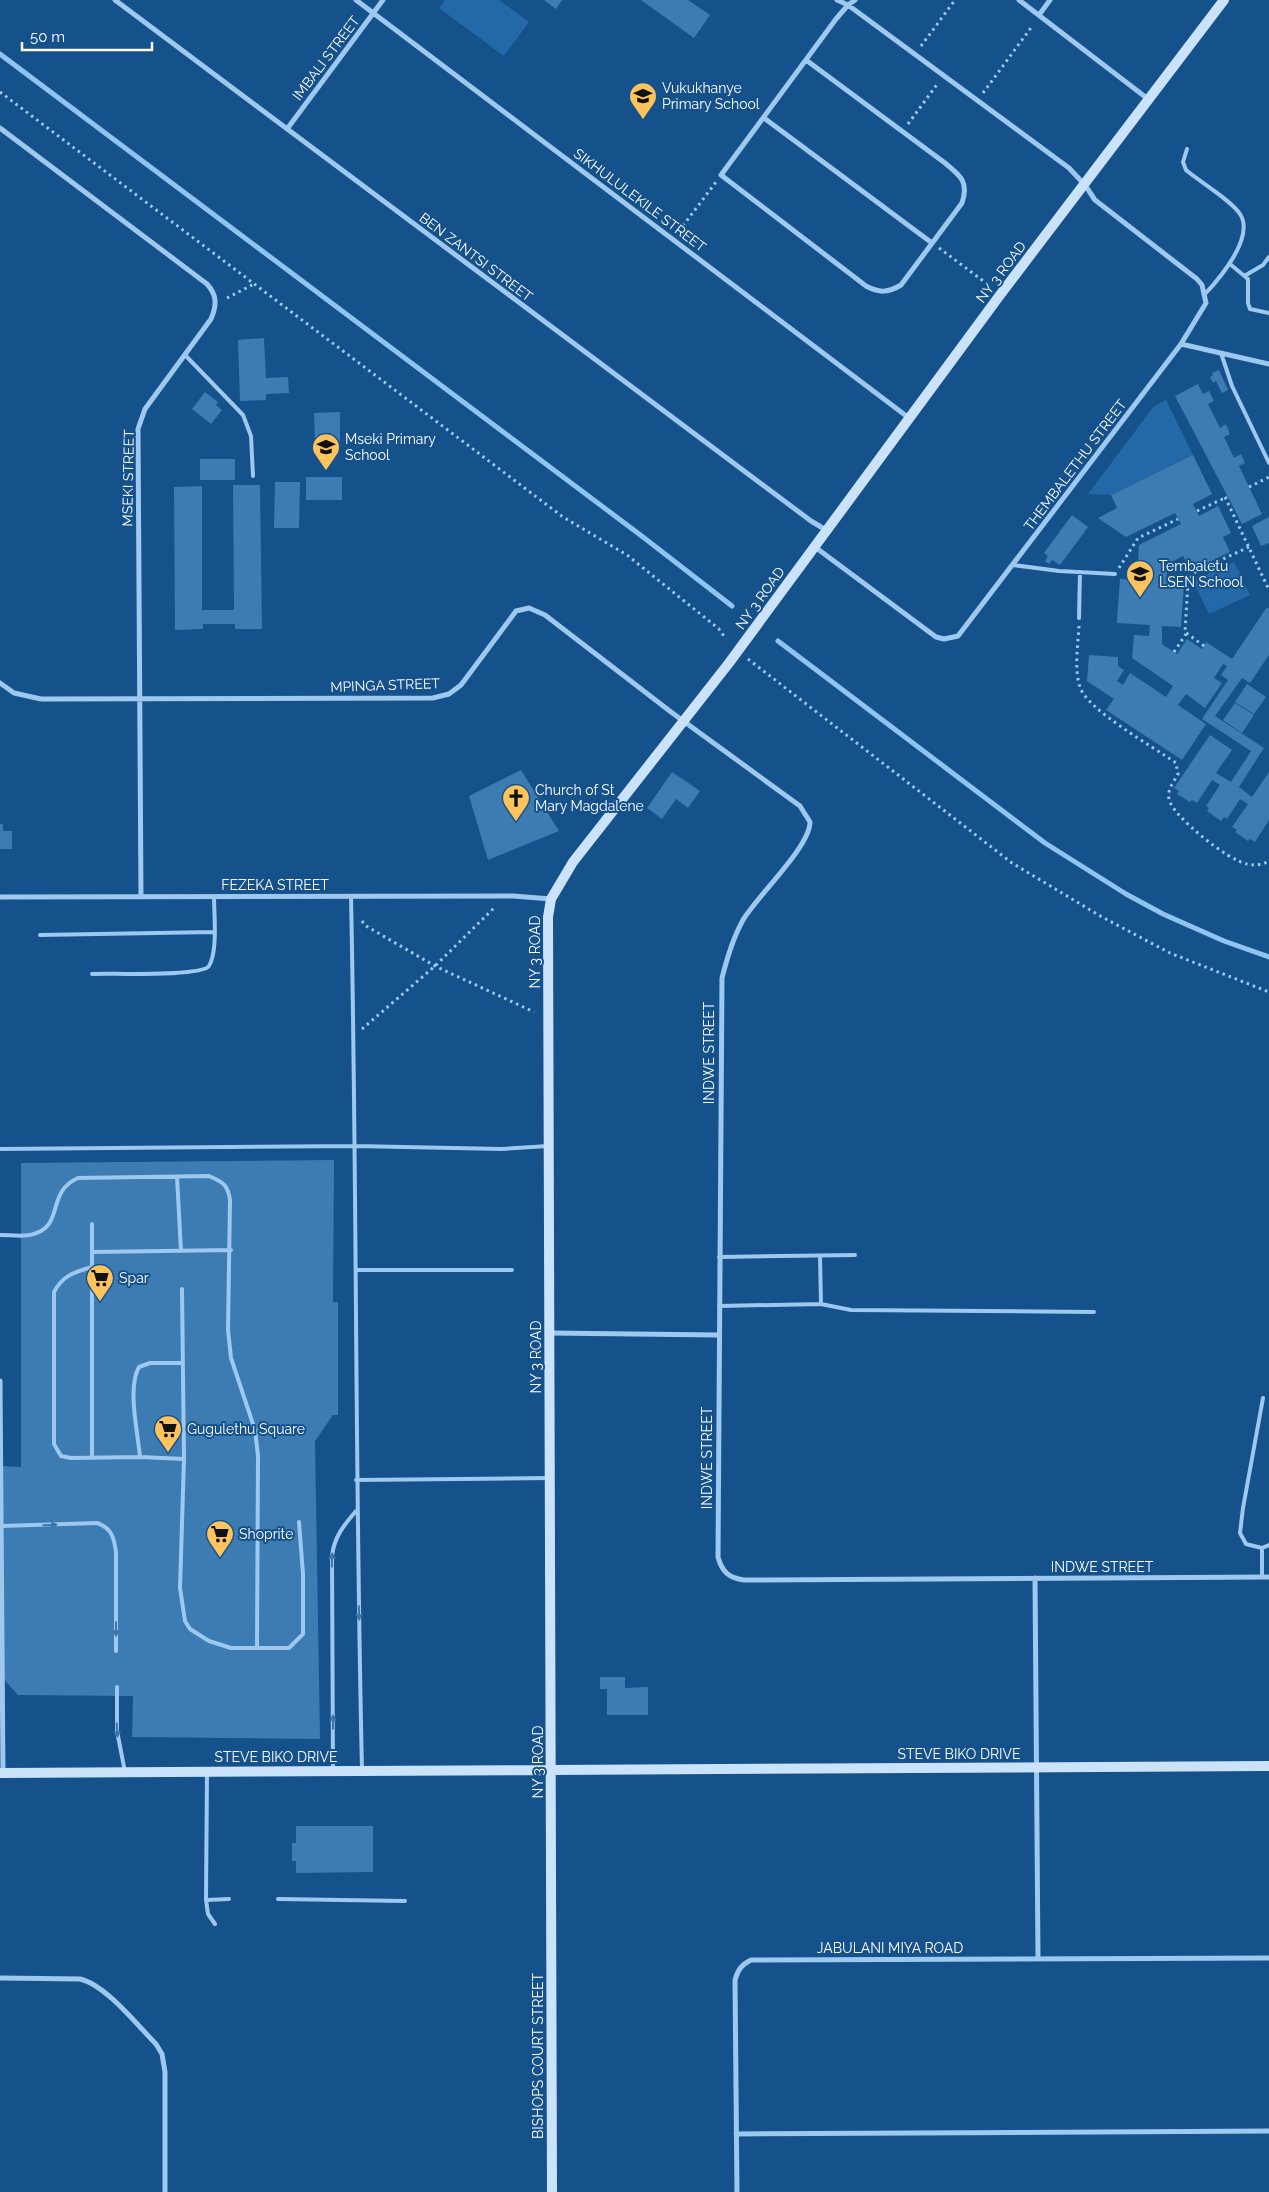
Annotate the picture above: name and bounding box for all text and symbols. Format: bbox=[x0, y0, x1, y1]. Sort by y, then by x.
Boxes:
street label: IMBALI STREET bbox=[289, 12, 363, 103]
scale bar bbox=[22, 20, 152, 52]
text: 50 m bbox=[30, 28, 65, 46]
place label: Vukukhanye Primary School bbox=[662, 80, 760, 112]
school or university icon: Vukukhanye Primary School bbox=[628, 81, 658, 120]
street label: SIKHULULEKILE STREET bbox=[571, 145, 710, 255]
street label: BEN ZANTSI STREET bbox=[416, 209, 536, 305]
street label: NY 3 ROAD bbox=[973, 238, 1029, 306]
street label: THEMBALETHU STREET bbox=[1021, 396, 1130, 534]
street label: MSEKI STREET bbox=[119, 429, 137, 527]
place label: Mseki Primary School bbox=[345, 431, 436, 463]
school or university icon: Mseki Primary School bbox=[311, 432, 341, 471]
place label: Tembaletu LSEN School bbox=[1159, 558, 1244, 590]
school or university icon: Tembaletu LSEN School bbox=[1125, 559, 1155, 598]
street label: NY 3 ROAD bbox=[732, 564, 788, 632]
street label: MPINGA STREET bbox=[330, 675, 441, 695]
place label: Church of St Mary Magdalene bbox=[535, 782, 644, 814]
church icon: Church of St Mary Magdalene bbox=[501, 783, 531, 822]
street label: FEZEKA STREET bbox=[221, 877, 329, 893]
street label: NY 3 ROAD bbox=[527, 916, 543, 988]
street label: INDWE STREET bbox=[701, 1001, 717, 1104]
supermarket icon: Spar bbox=[85, 1263, 115, 1302]
place label: Spar bbox=[119, 1270, 149, 1286]
street label: NY 3 ROAD bbox=[528, 1321, 544, 1393]
street label: INDWE STREET bbox=[699, 1406, 715, 1509]
supermarket icon: Gugulethu Square bbox=[153, 1414, 183, 1453]
place label: Gugulethu Square bbox=[187, 1421, 305, 1437]
supermarket icon: Shoprite bbox=[205, 1519, 235, 1558]
one-way arrow bbox=[42, 1520, 58, 1528]
place label: Shoprite bbox=[239, 1526, 293, 1542]
one-way arrow bbox=[328, 1552, 336, 1568]
street label: INDWE STREET bbox=[1051, 1559, 1154, 1575]
one-way arrow bbox=[355, 1605, 363, 1621]
one-way arrow bbox=[112, 1621, 120, 1637]
one-way arrow bbox=[329, 1714, 337, 1730]
one-way arrow bbox=[114, 1723, 122, 1739]
street label: NY 3 ROAD bbox=[530, 1726, 546, 1798]
street label: STEVE BIKO DRIVE bbox=[897, 1746, 1021, 1762]
street label: STEVE BIKO DRIVE bbox=[214, 1749, 338, 1765]
street label: JABULANI MIYA ROAD bbox=[817, 1940, 963, 1956]
street label: BISHOPS COURT STREET bbox=[530, 1973, 546, 2139]

